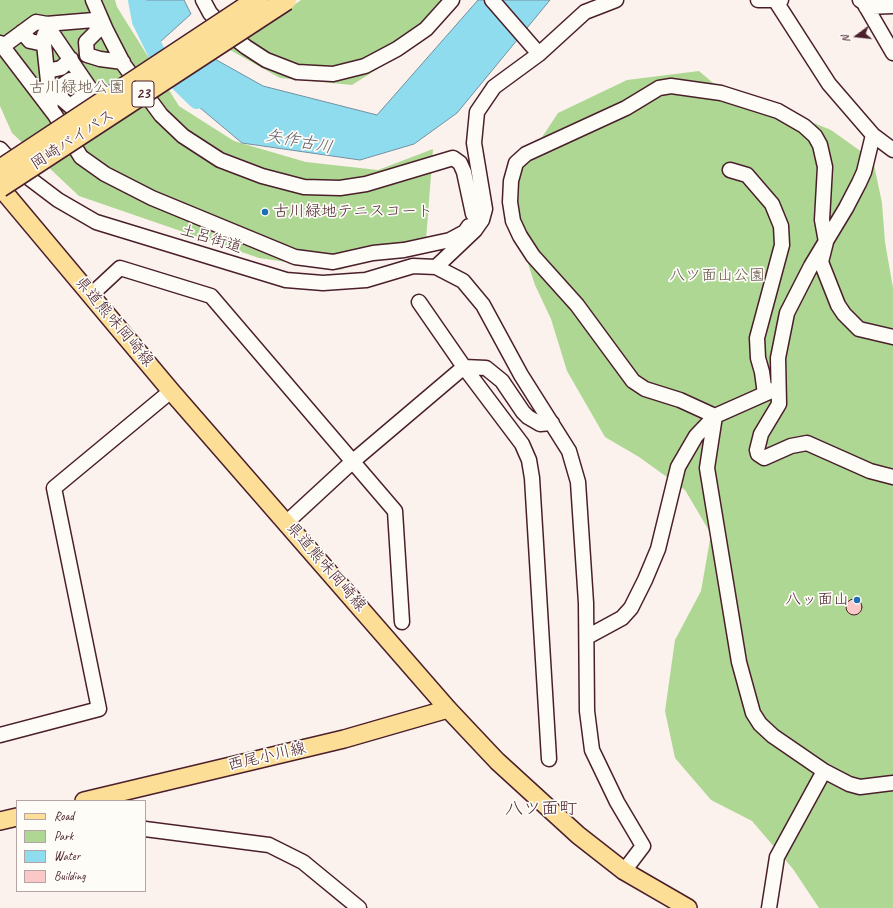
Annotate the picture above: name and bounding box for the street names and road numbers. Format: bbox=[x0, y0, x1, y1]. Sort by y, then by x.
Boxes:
road number: 23 bbox=[132, 81, 154, 107]
street label: 岡崎バイパス bbox=[28, 106, 118, 174]
street label: 土呂街道 bbox=[178, 220, 244, 258]
street label: 県道熊味岡崎線 bbox=[71, 273, 157, 371]
street label: 県道熊味岡崎線 bbox=[282, 518, 370, 616]
street label: 西尾小川線 bbox=[226, 739, 308, 775]

